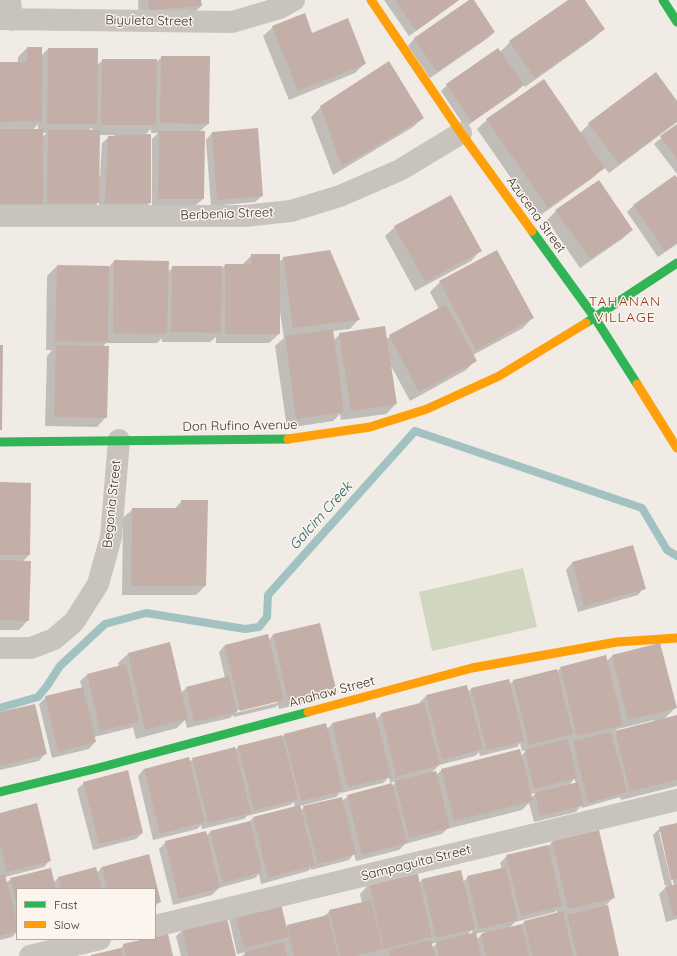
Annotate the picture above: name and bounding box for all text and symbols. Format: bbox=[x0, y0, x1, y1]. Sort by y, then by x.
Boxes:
street label: Biyuleta Street bbox=[105, 12, 193, 30]
street label: Azucena Street bbox=[503, 174, 569, 256]
street label: Berbenia Street bbox=[180, 205, 274, 223]
district label: TAHANAN VILLAGE bbox=[589, 294, 661, 326]
street label: Don Rufino Avenue bbox=[182, 417, 298, 435]
street label: Begonia Street bbox=[100, 459, 124, 549]
water label: Galcim Creek bbox=[286, 478, 356, 554]
street label: Anahaw Street bbox=[288, 673, 376, 711]
street label: Sampaguita Street bbox=[360, 842, 472, 884]
legend bbox=[16, 888, 156, 940]
text: Fast bbox=[54, 897, 78, 912]
text: Slow bbox=[54, 917, 80, 932]

